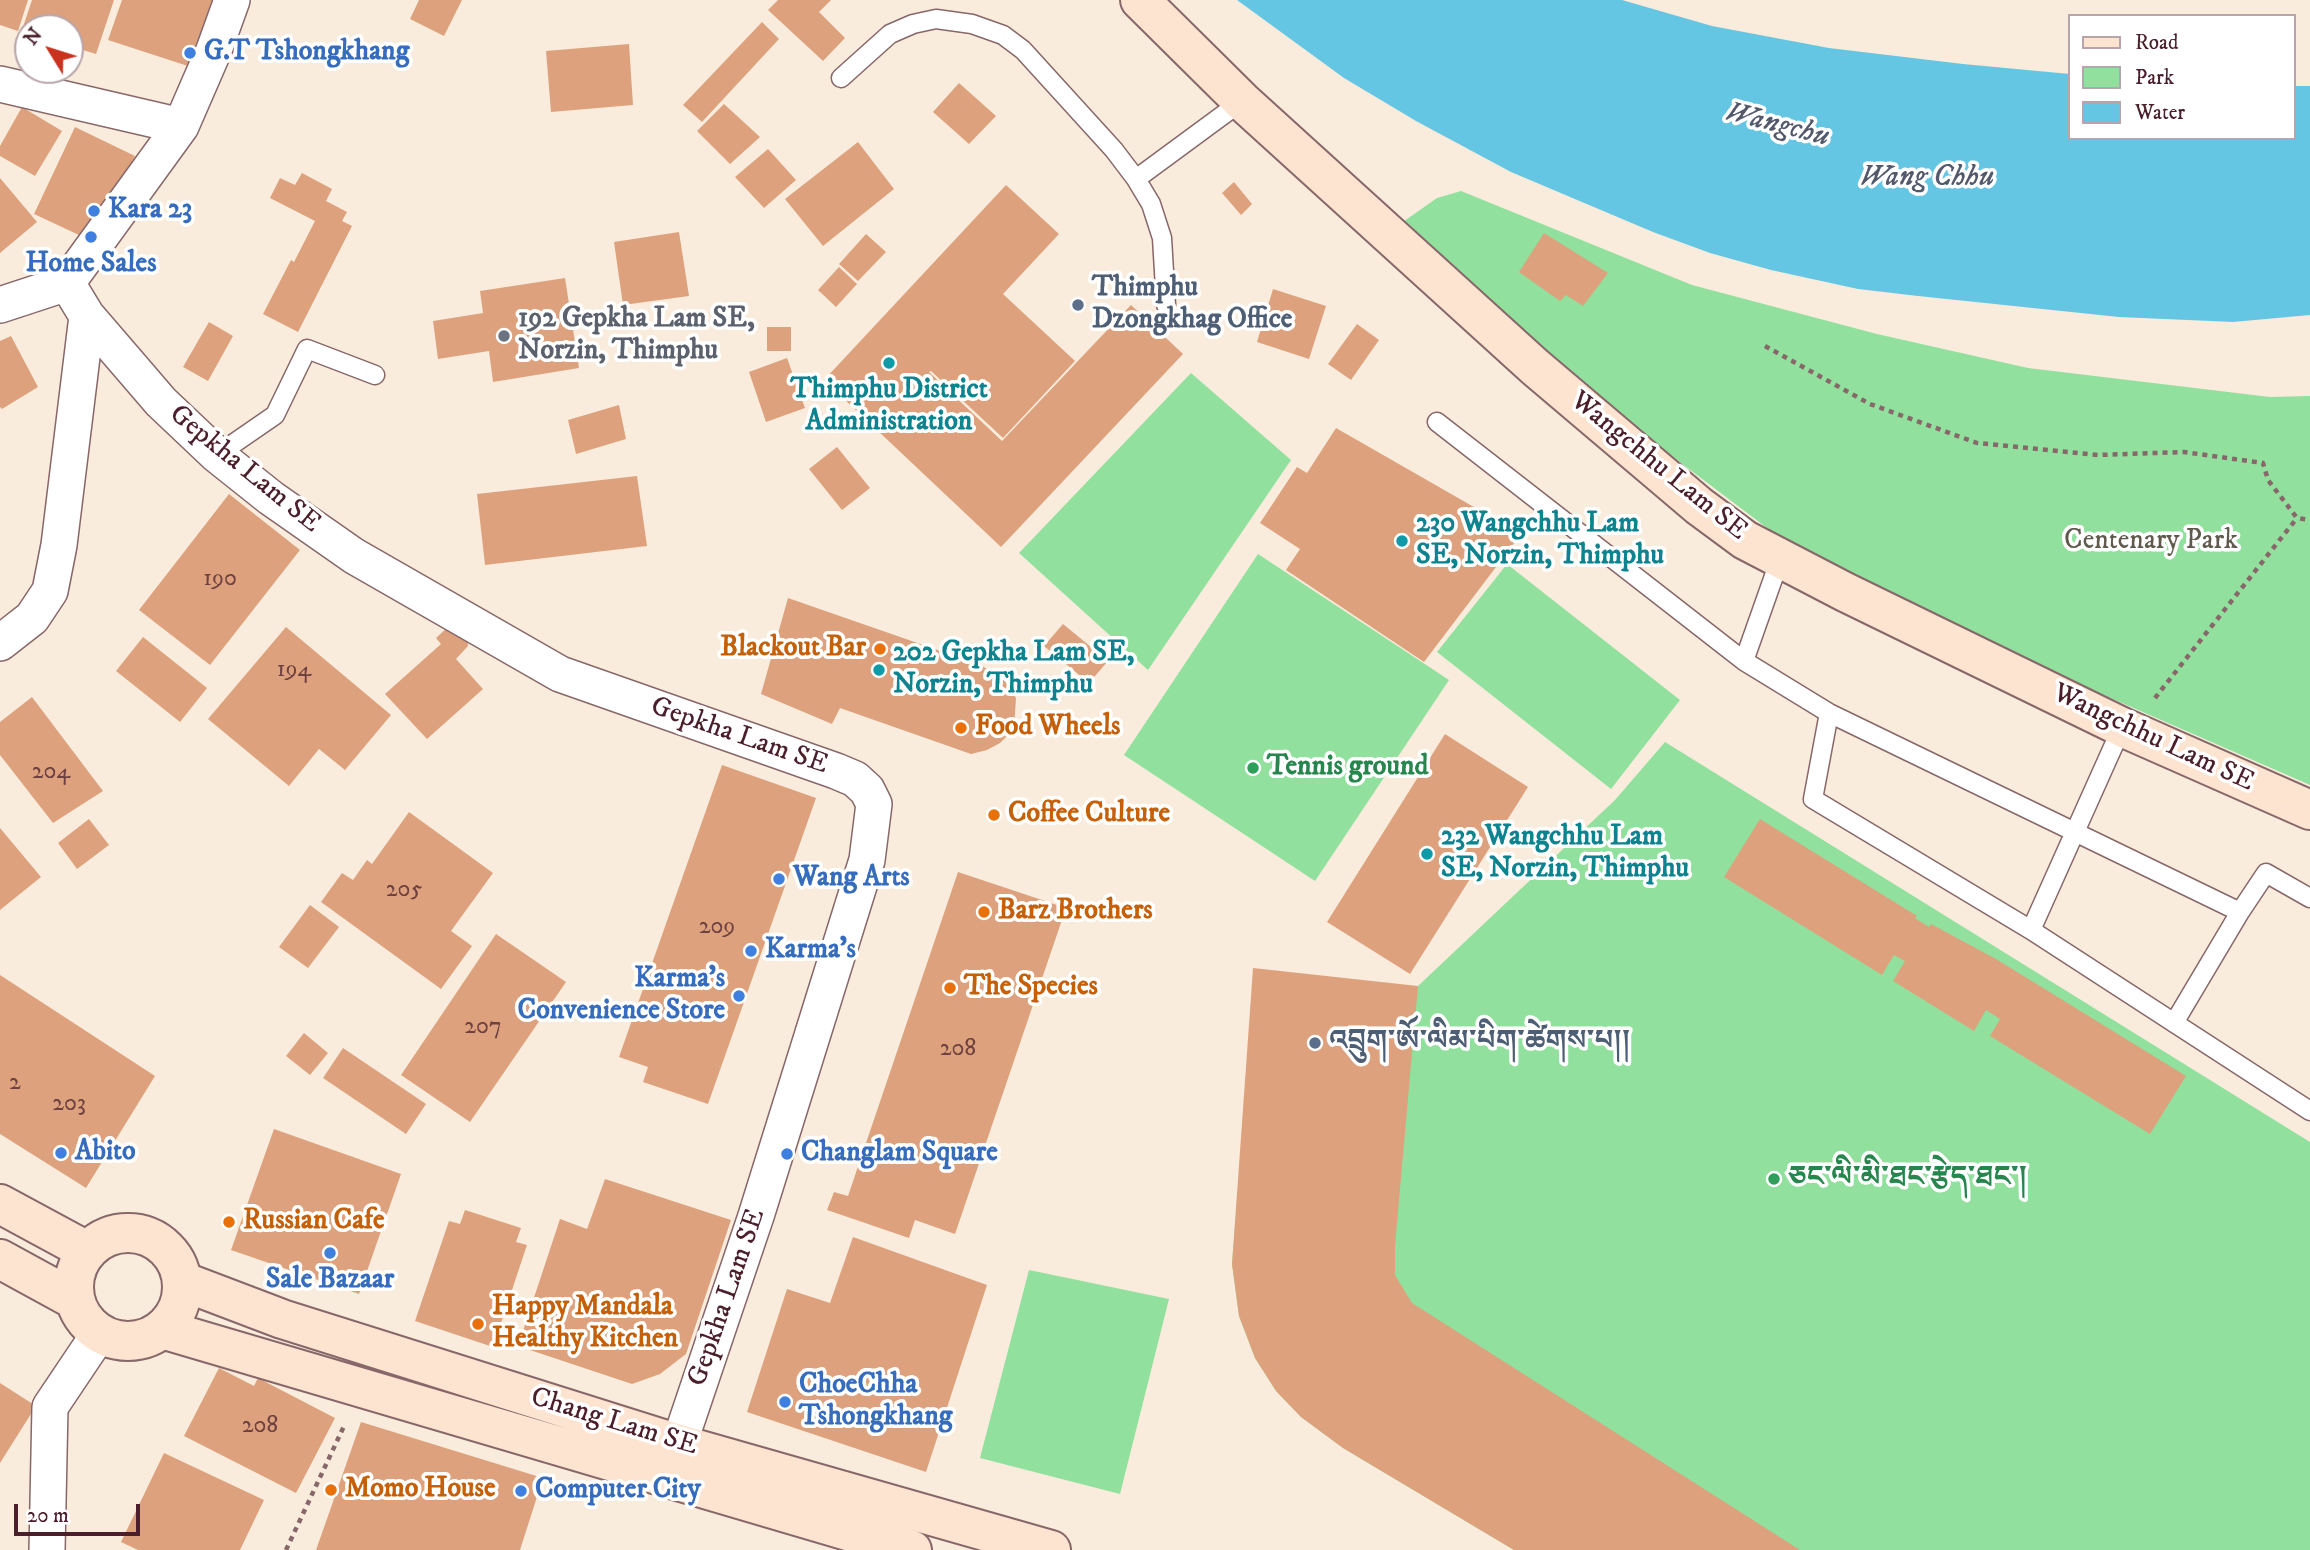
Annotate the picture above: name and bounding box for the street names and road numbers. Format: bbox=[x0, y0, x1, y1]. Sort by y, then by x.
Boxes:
street label: Wangchhu Lam SE bbox=[1563, 385, 1753, 549]
street label: Gepkha Lam SE bbox=[161, 399, 327, 541]
street label: Wangchhu Lam SE bbox=[2047, 678, 2259, 800]
street label: Gepkha Lam SE bbox=[646, 691, 832, 783]
street label: Gepkha Lam SE bbox=[682, 1205, 774, 1391]
street label: Chang Lam SE bbox=[526, 1382, 702, 1464]

